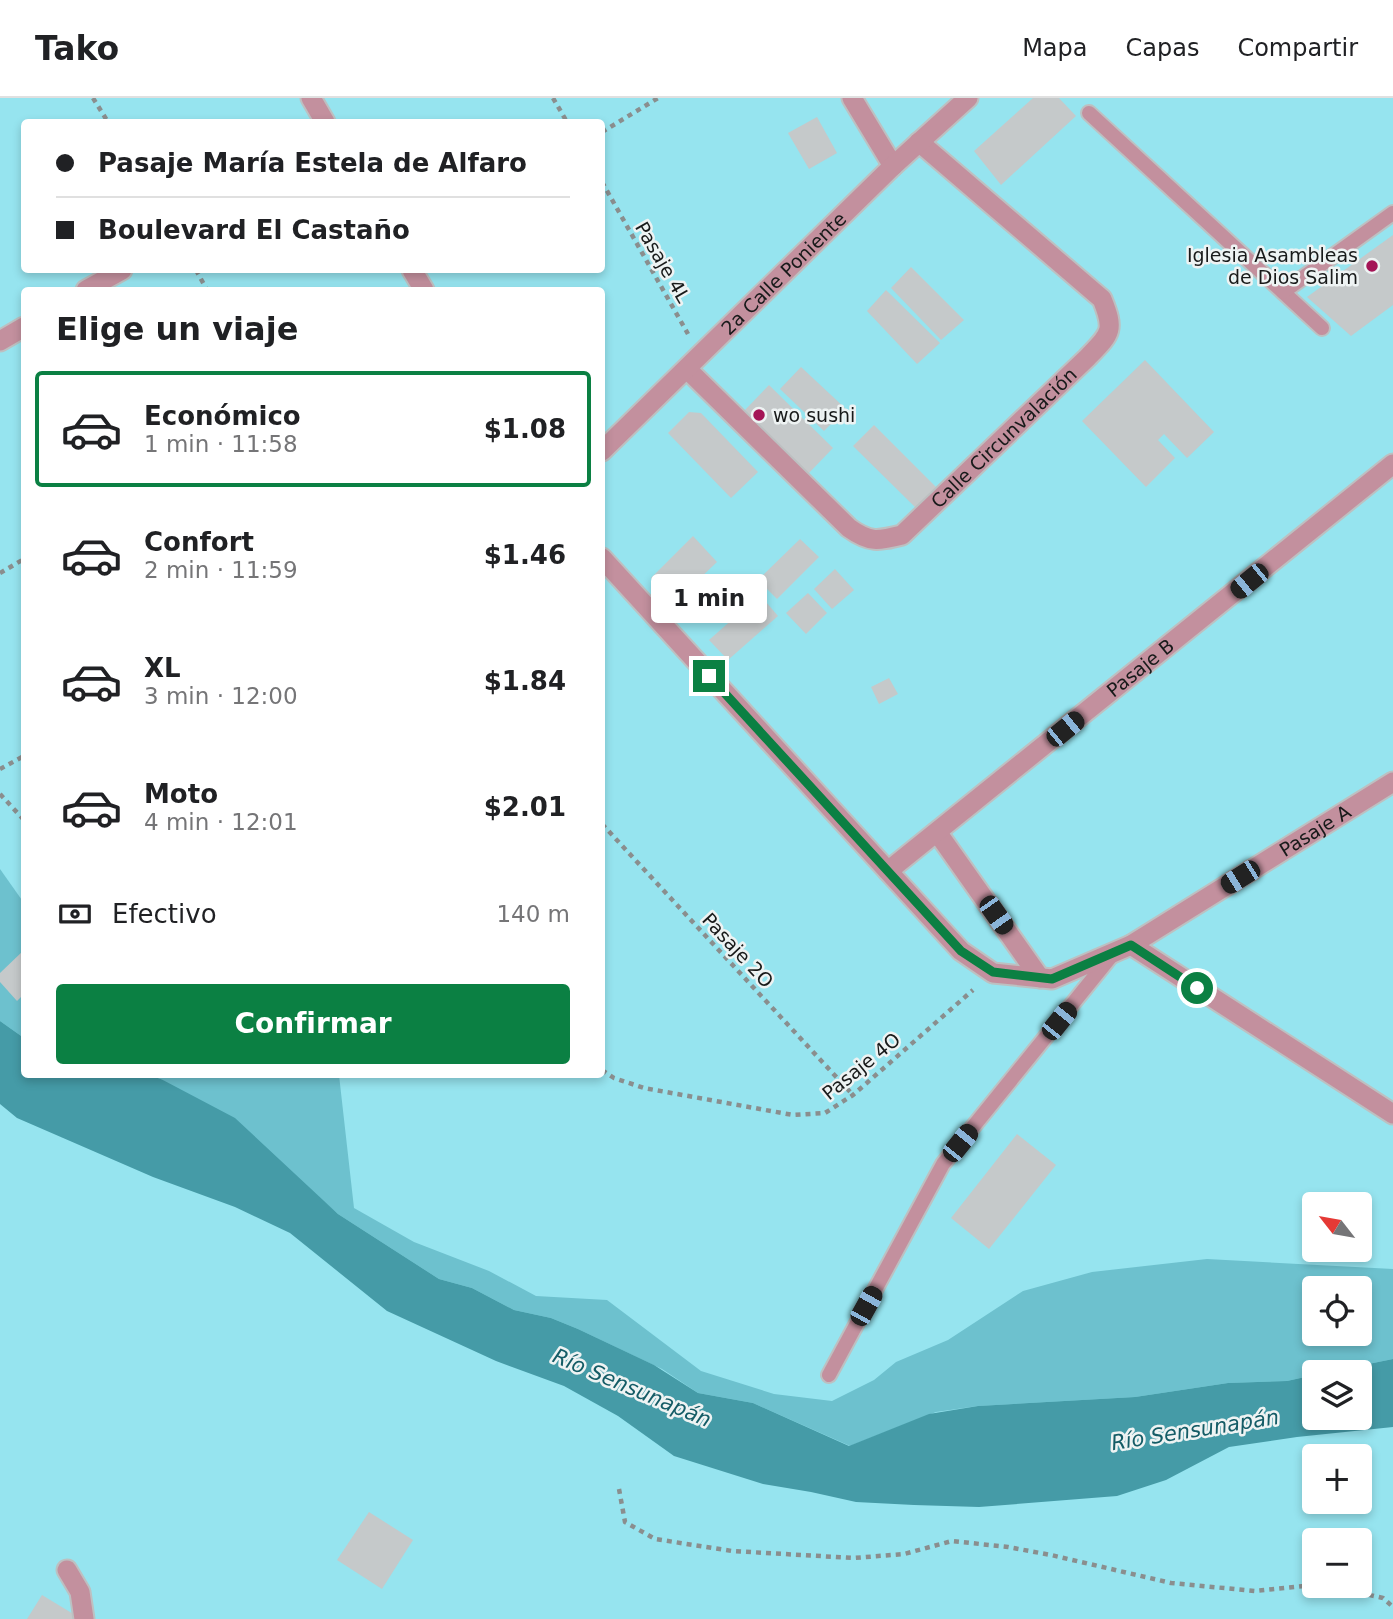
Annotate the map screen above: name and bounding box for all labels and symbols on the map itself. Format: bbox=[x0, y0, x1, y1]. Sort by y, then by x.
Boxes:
street label: 2a Calle Poniente bbox=[717, 207, 850, 339]
street label: Pasaje 4L bbox=[631, 218, 695, 307]
place label: Iglesia Asambleas de Dios Salim bbox=[1187, 244, 1358, 288]
marker: Iglesia Asambleas de Dios Salim bbox=[1364, 258, 1380, 274]
street label: Calle Circunvalación bbox=[926, 363, 1081, 512]
place label: wo sushi bbox=[773, 404, 855, 426]
marker: wo sushi bbox=[751, 407, 767, 423]
car bbox=[1227, 560, 1272, 602]
callout: 1 min bbox=[651, 574, 767, 624]
street label: Pasaje B bbox=[1102, 634, 1178, 701]
route end bbox=[693, 660, 725, 692]
car bbox=[1043, 708, 1088, 750]
street label: Pasaje A bbox=[1275, 800, 1355, 861]
car bbox=[1217, 857, 1264, 897]
car bbox=[976, 892, 1017, 938]
street label: Pasaje 2O bbox=[698, 908, 778, 992]
route start bbox=[1181, 972, 1213, 1004]
car bbox=[1038, 998, 1081, 1044]
street label: Pasaje 4O bbox=[818, 1028, 904, 1104]
car bbox=[939, 1120, 982, 1166]
north arrow bbox=[1302, 1192, 1372, 1262]
car bbox=[847, 1283, 886, 1329]
water label: Río Sensunapán bbox=[549, 1344, 715, 1432]
water label: Río Sensunapán bbox=[1109, 1405, 1281, 1455]

